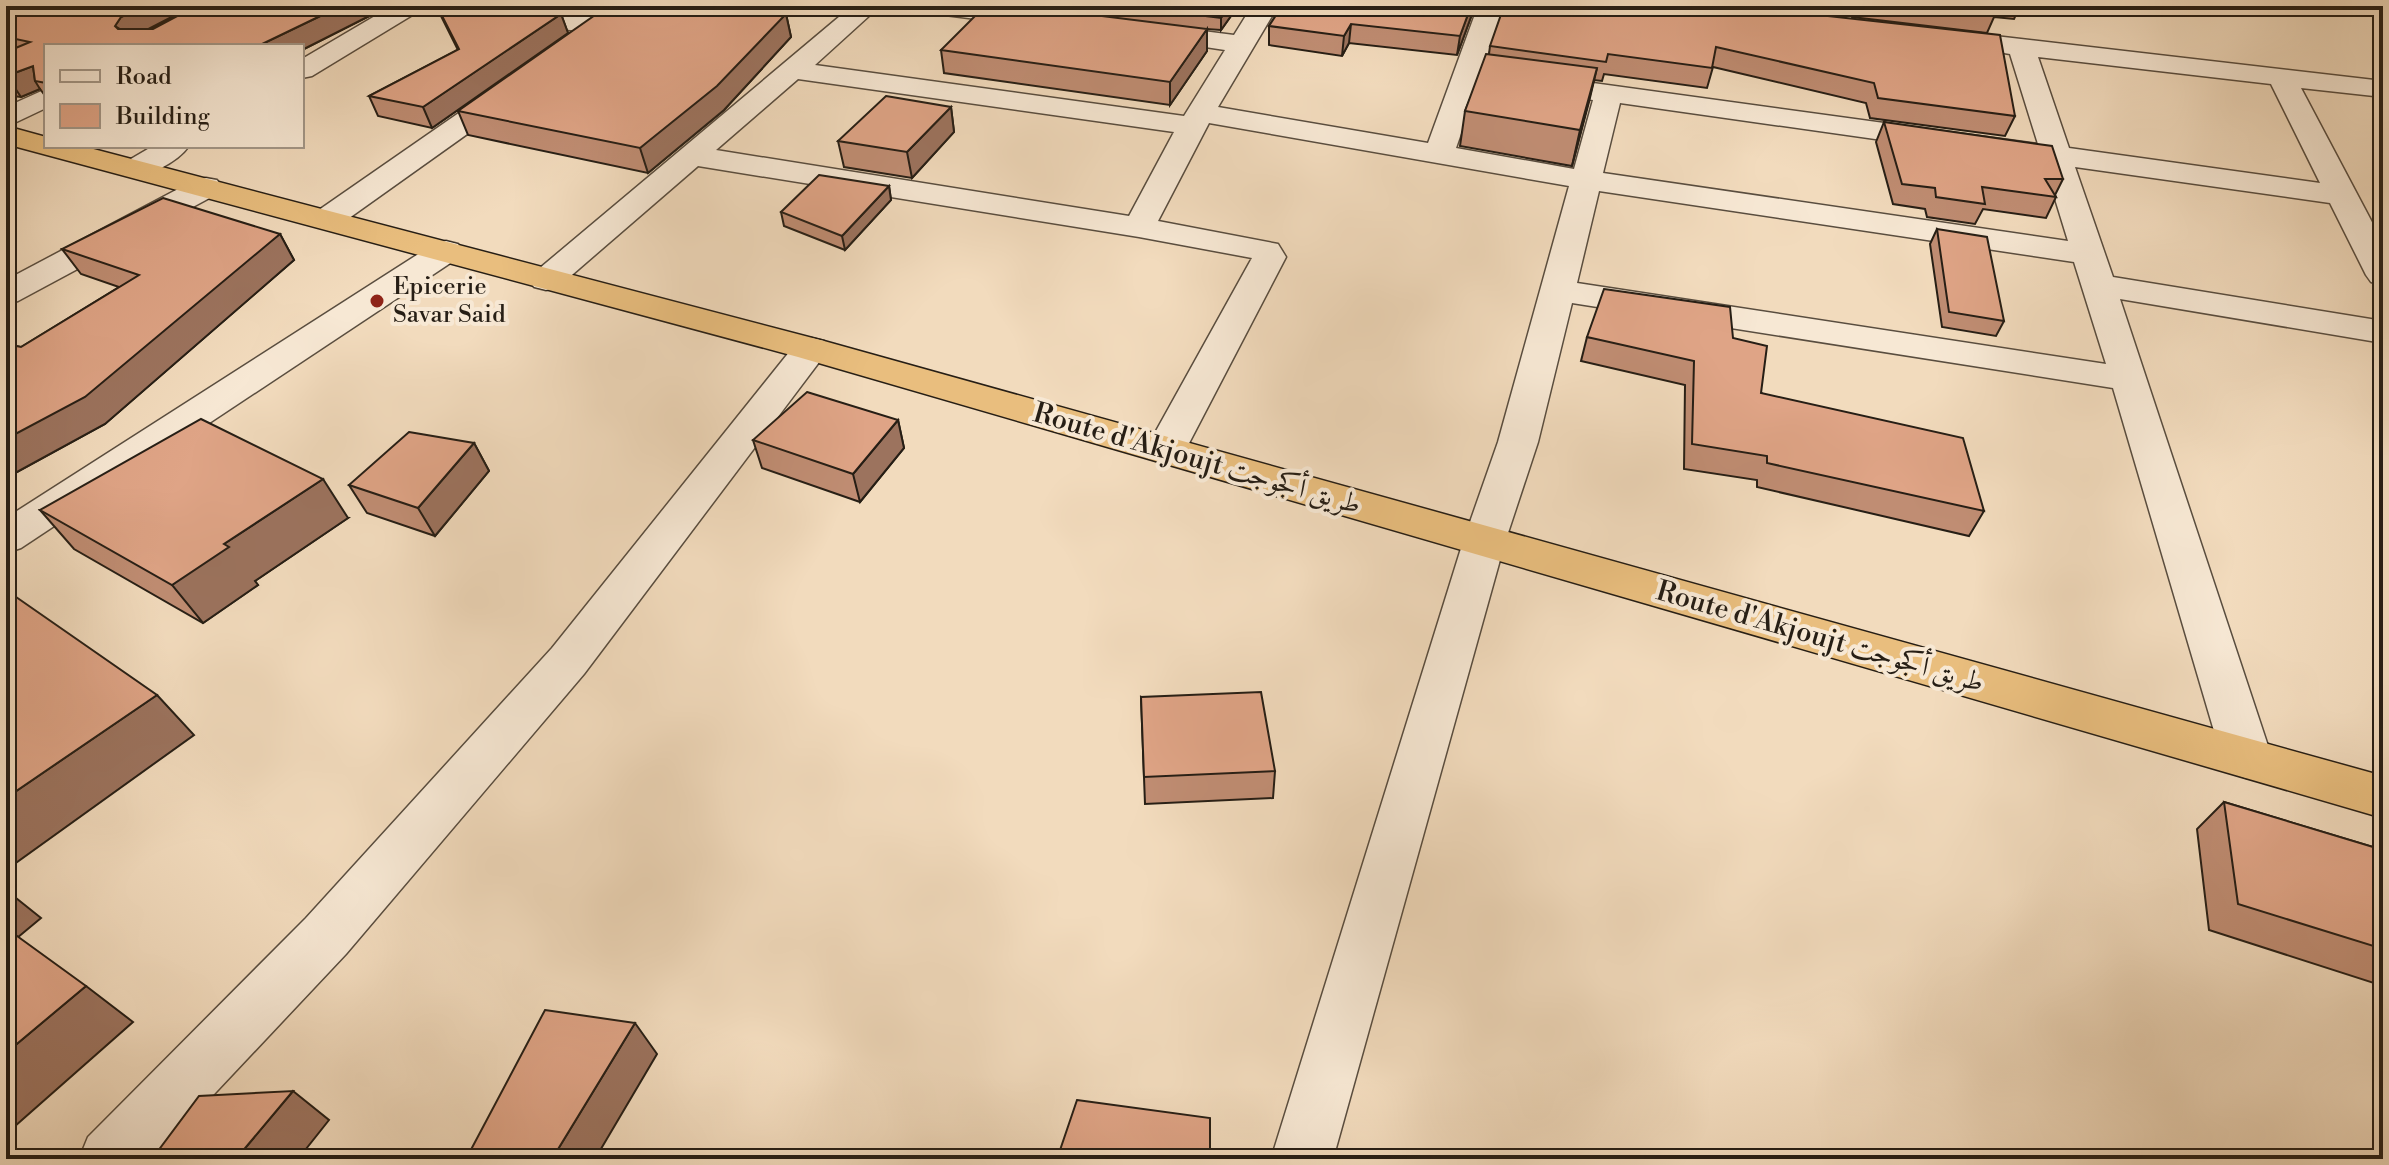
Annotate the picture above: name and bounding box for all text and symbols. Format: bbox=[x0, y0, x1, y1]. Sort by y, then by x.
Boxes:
legend bbox=[44, 44, 304, 148]
text: Road bbox=[116, 62, 172, 92]
text: Building bbox=[115, 102, 210, 132]
place label: Epicerie Savar Said bbox=[393, 272, 506, 330]
marker: Epicerie Savar Said bbox=[368, 292, 386, 310]
street label: Route d'Akjoujt طريق أكجوجت bbox=[1029, 393, 1366, 523]
street label: Route d'Akjoujt طريق أكجوجت bbox=[1652, 571, 1989, 701]

